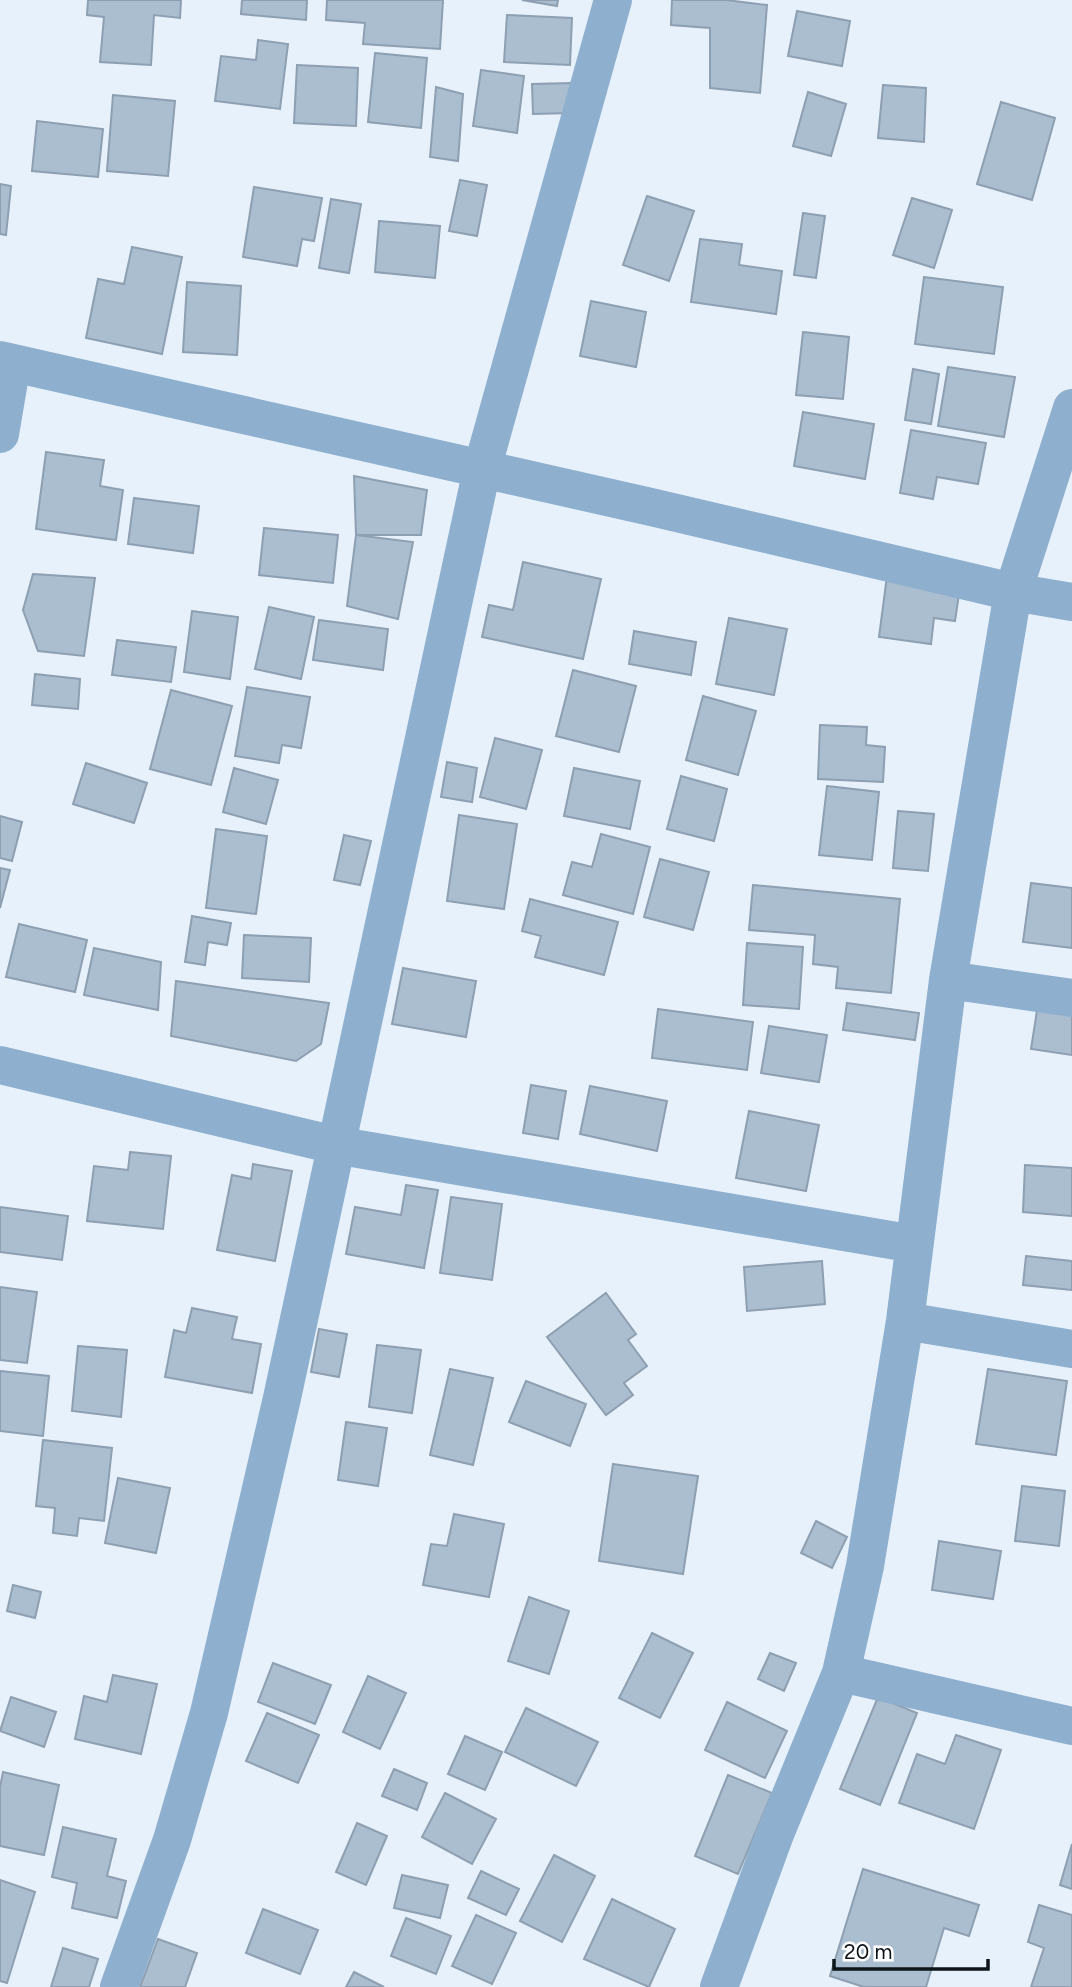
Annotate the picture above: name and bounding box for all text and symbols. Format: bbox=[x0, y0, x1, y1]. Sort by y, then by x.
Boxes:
scale bar bbox=[834, 1927, 988, 1971]
text: 20 m bbox=[844, 1939, 892, 1964]

